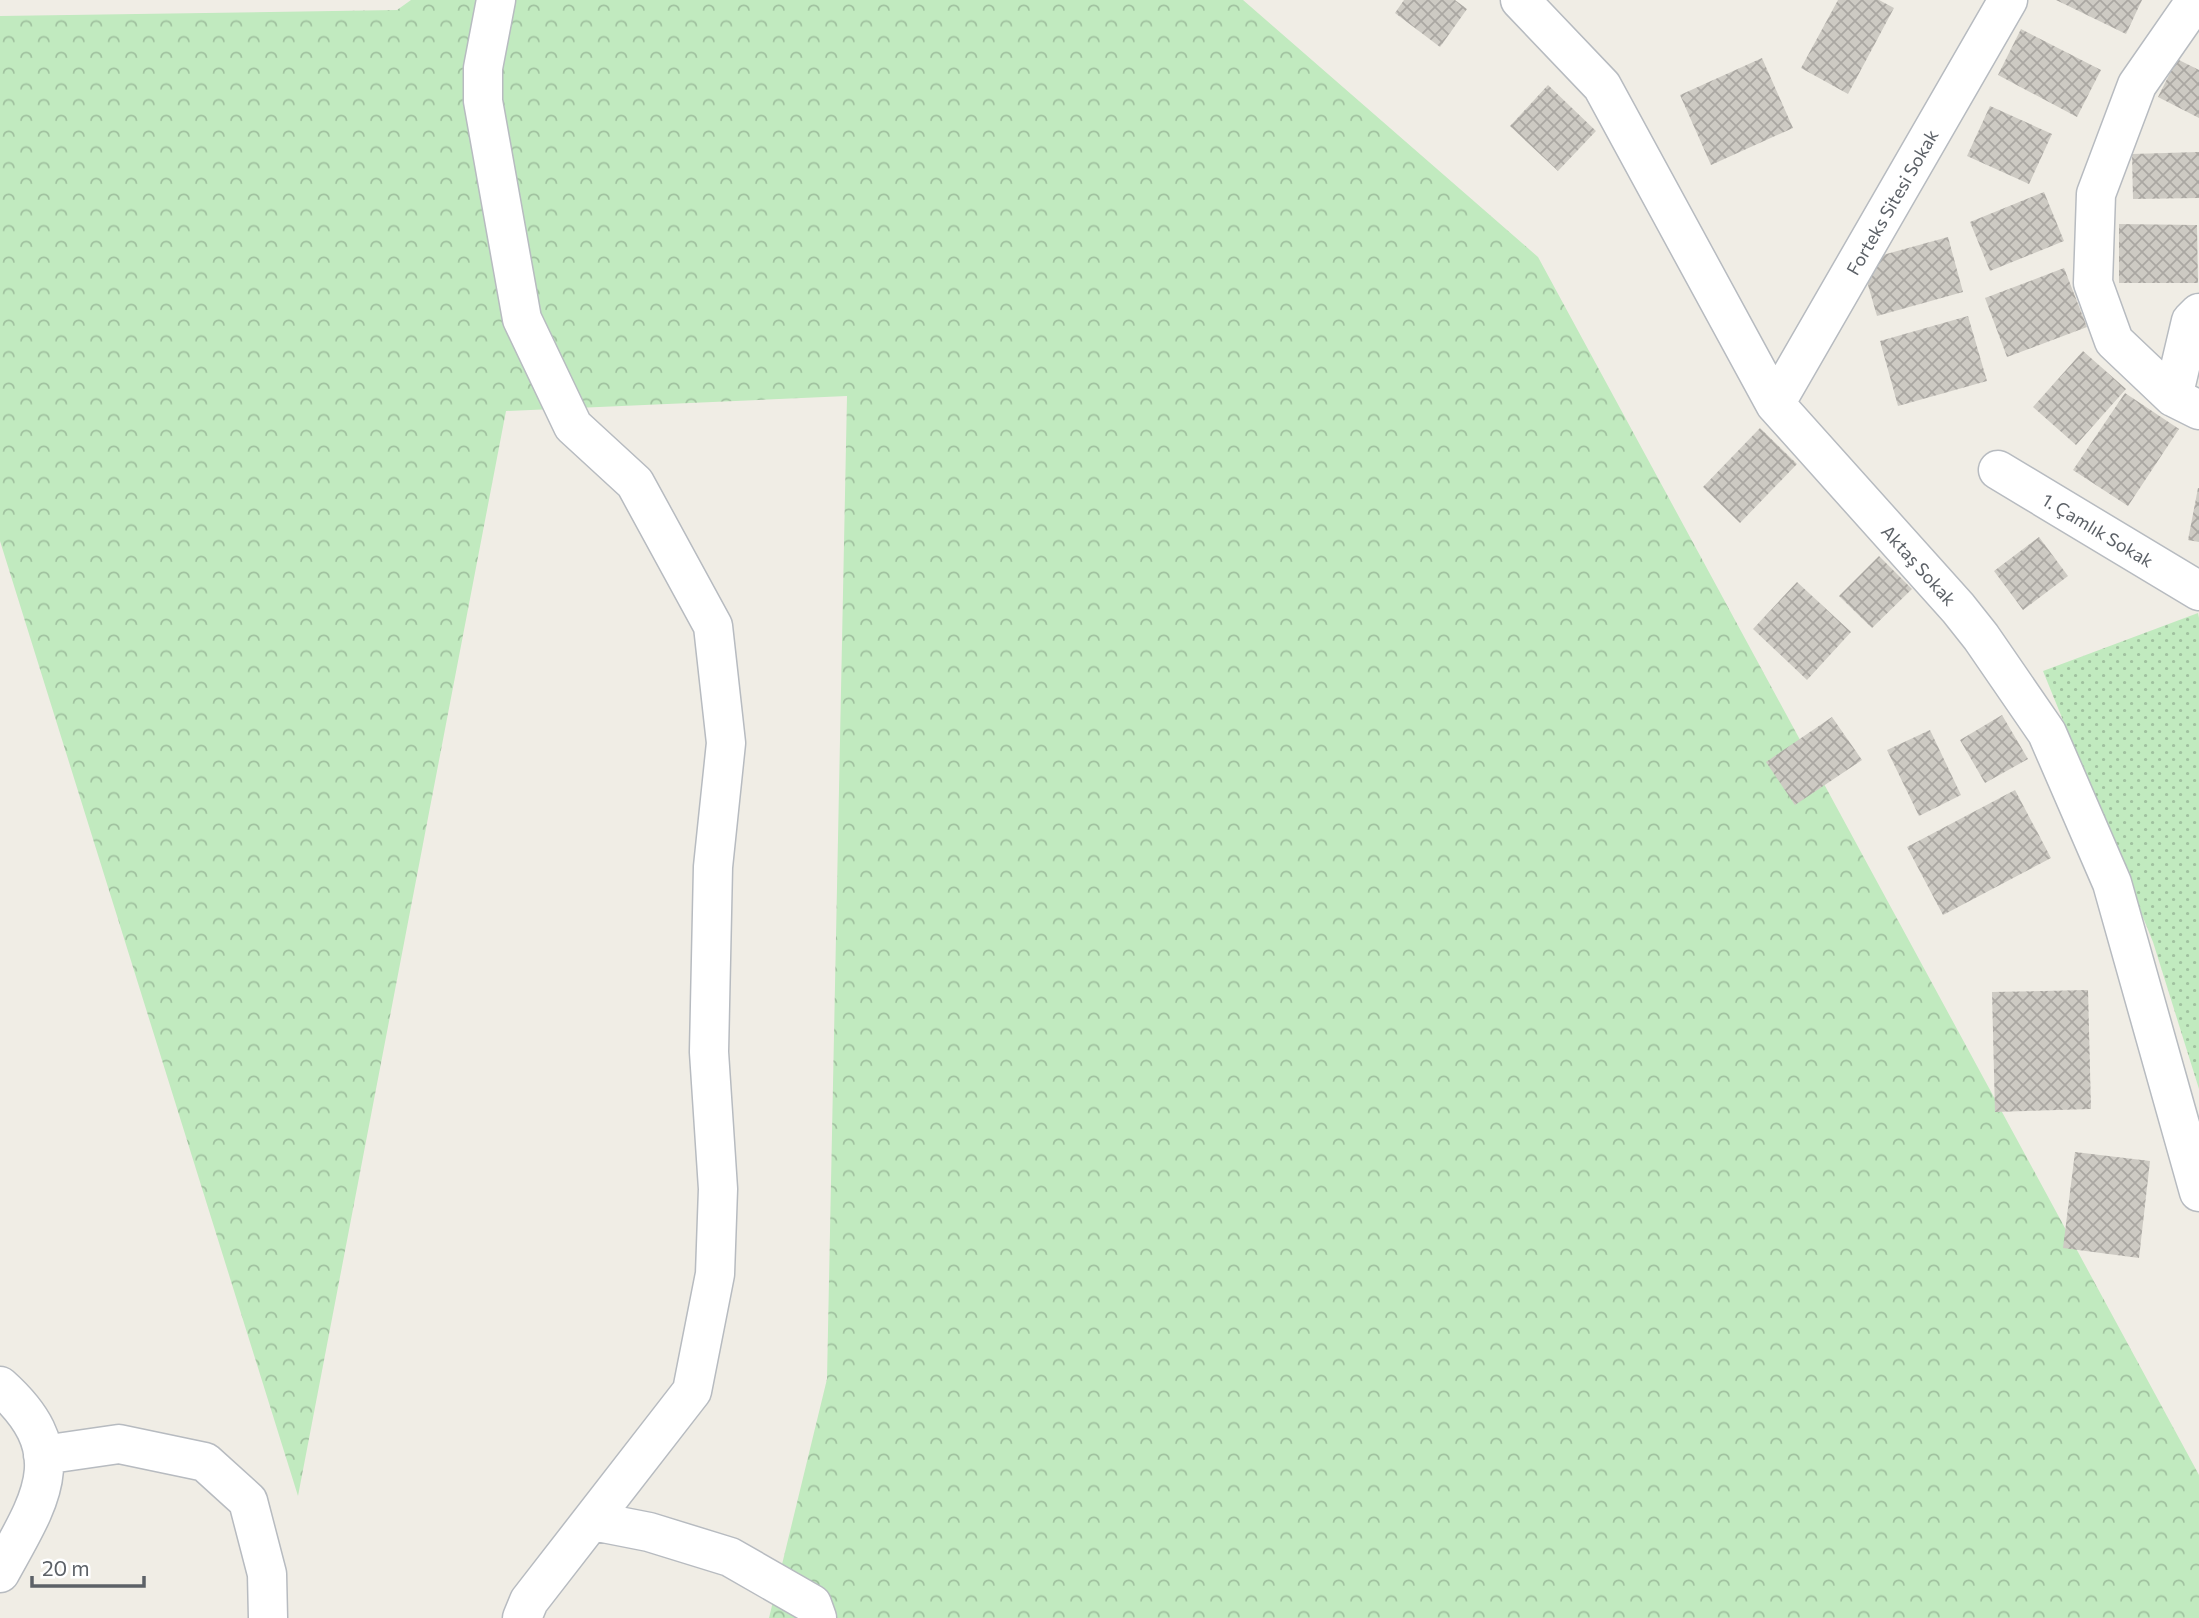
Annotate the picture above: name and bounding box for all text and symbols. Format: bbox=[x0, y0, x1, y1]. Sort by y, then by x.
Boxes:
street label: Forteks Sitesi Sokak bbox=[1841, 125, 1943, 279]
street label: 1. Çamlık Sokak bbox=[2039, 488, 2158, 572]
street label: Aktaş Sokak bbox=[1877, 520, 1961, 610]
scale bar bbox=[32, 1544, 144, 1588]
text: 20 m bbox=[42, 1555, 90, 1580]

